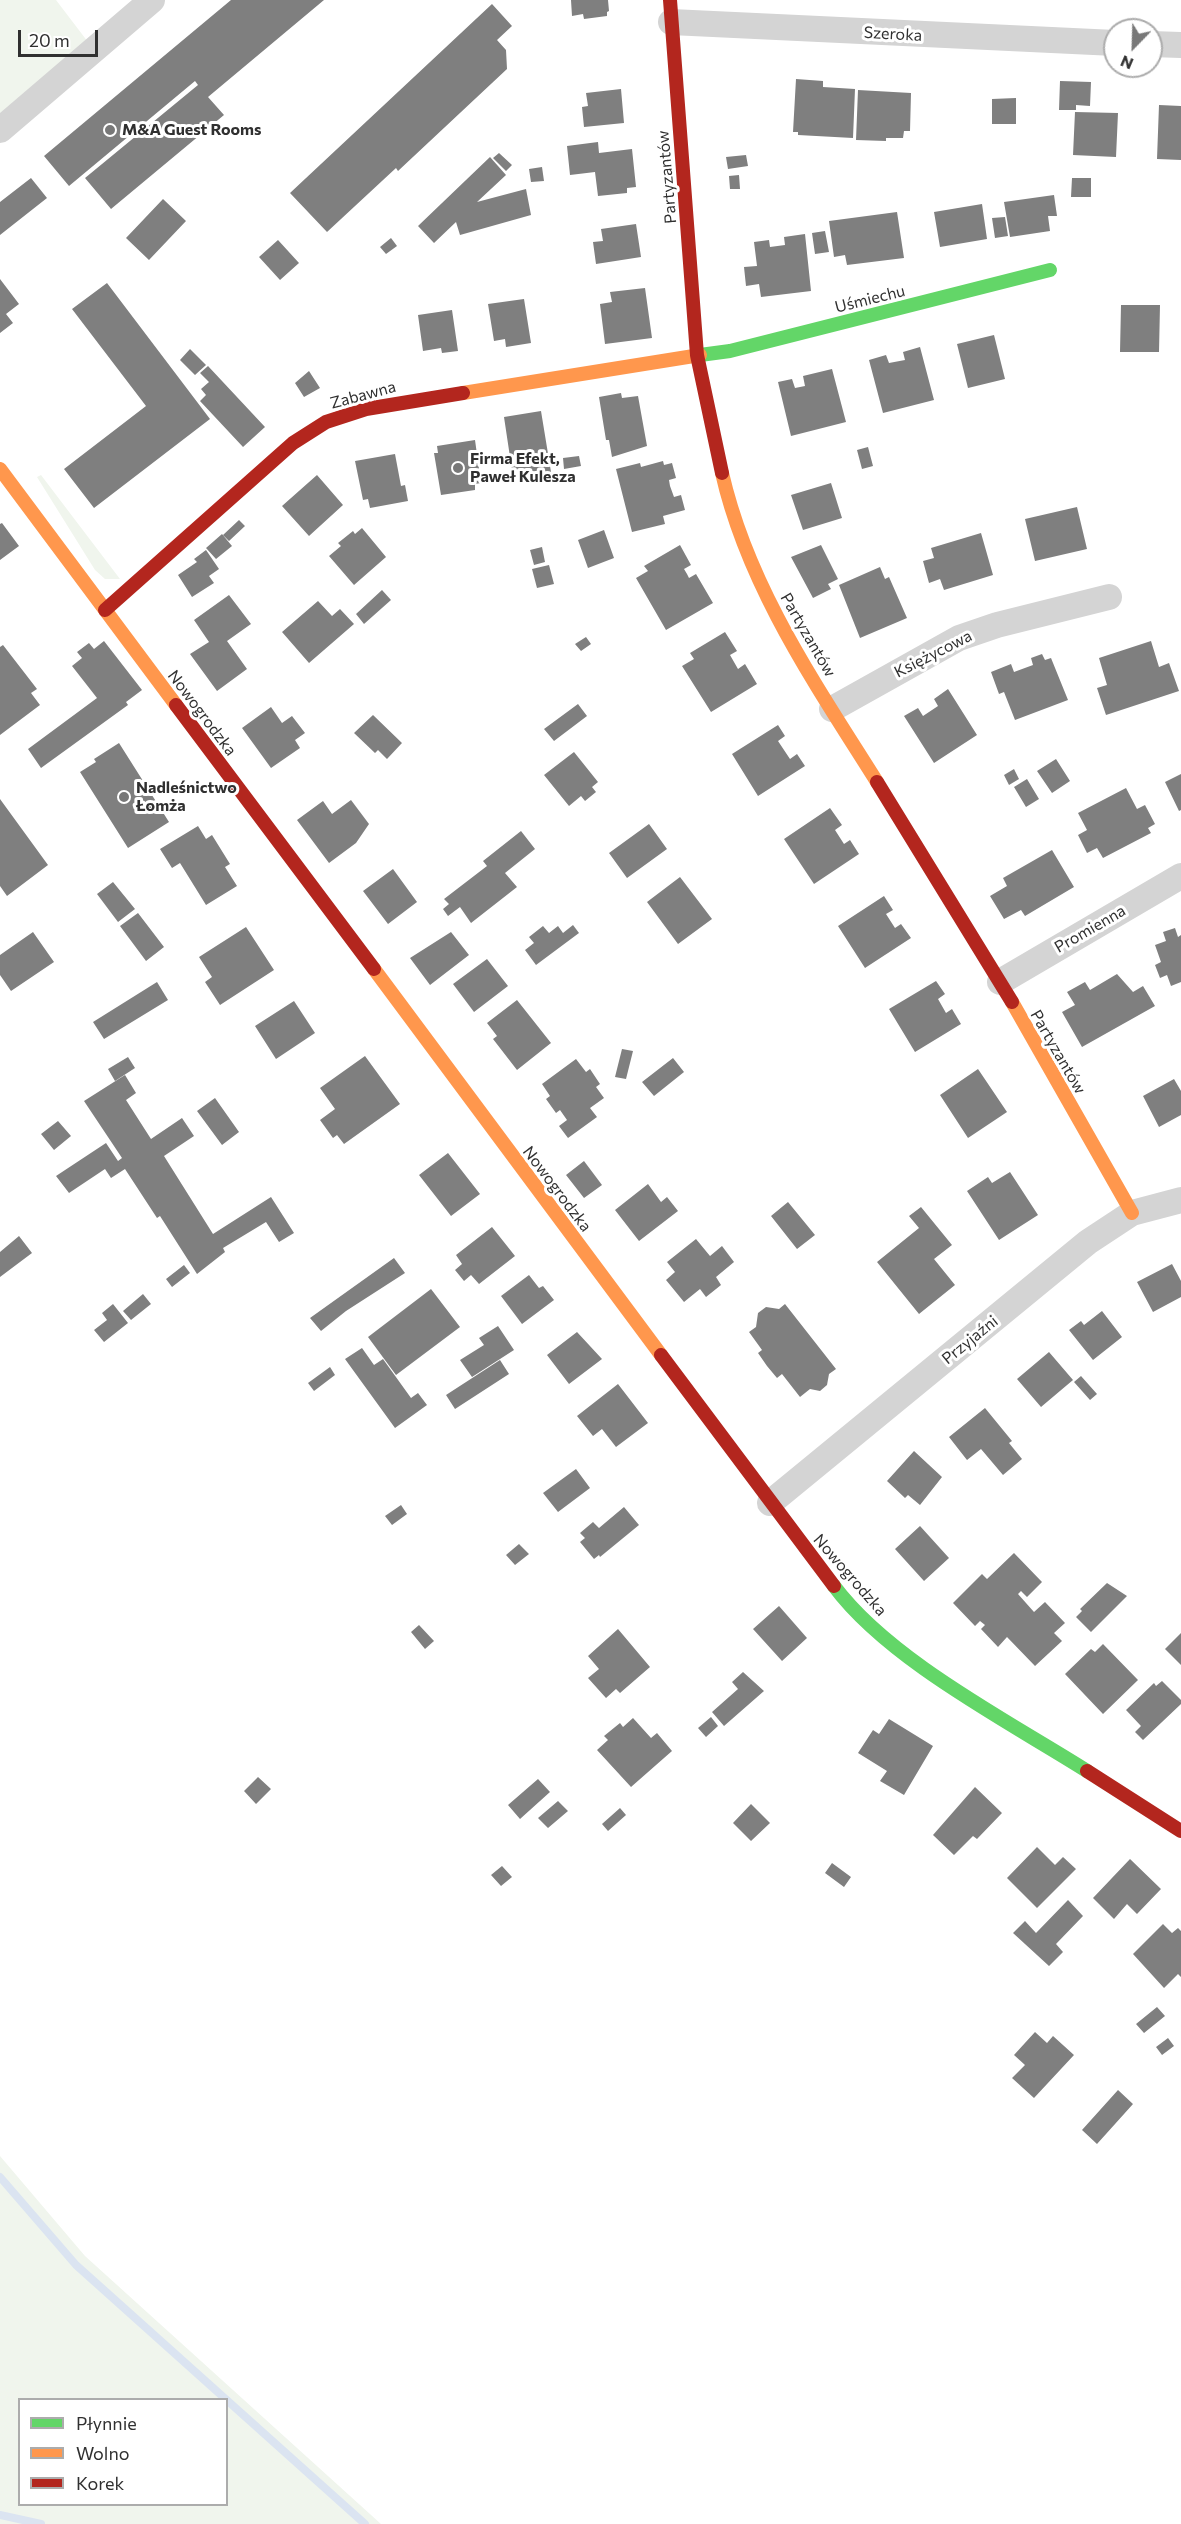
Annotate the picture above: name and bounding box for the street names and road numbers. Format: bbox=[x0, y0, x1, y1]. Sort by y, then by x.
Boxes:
street label: Szeroka bbox=[863, 23, 923, 45]
street label: Partyzantów bbox=[653, 130, 681, 224]
street label: Uśmiechu bbox=[833, 281, 907, 317]
street label: Zabawna bbox=[328, 377, 398, 413]
street label: Partyzantów bbox=[776, 590, 840, 680]
street label: Księżycowa bbox=[891, 626, 975, 682]
street label: Nowogrodzka bbox=[164, 666, 240, 760]
street label: Promienna bbox=[1051, 901, 1129, 957]
street label: Partyzantów bbox=[1026, 1007, 1090, 1097]
street label: Nowogrodzka bbox=[519, 1142, 595, 1236]
street label: Przyjaźni bbox=[938, 1312, 1002, 1368]
street label: Nowogrodzka bbox=[809, 1530, 891, 1620]

